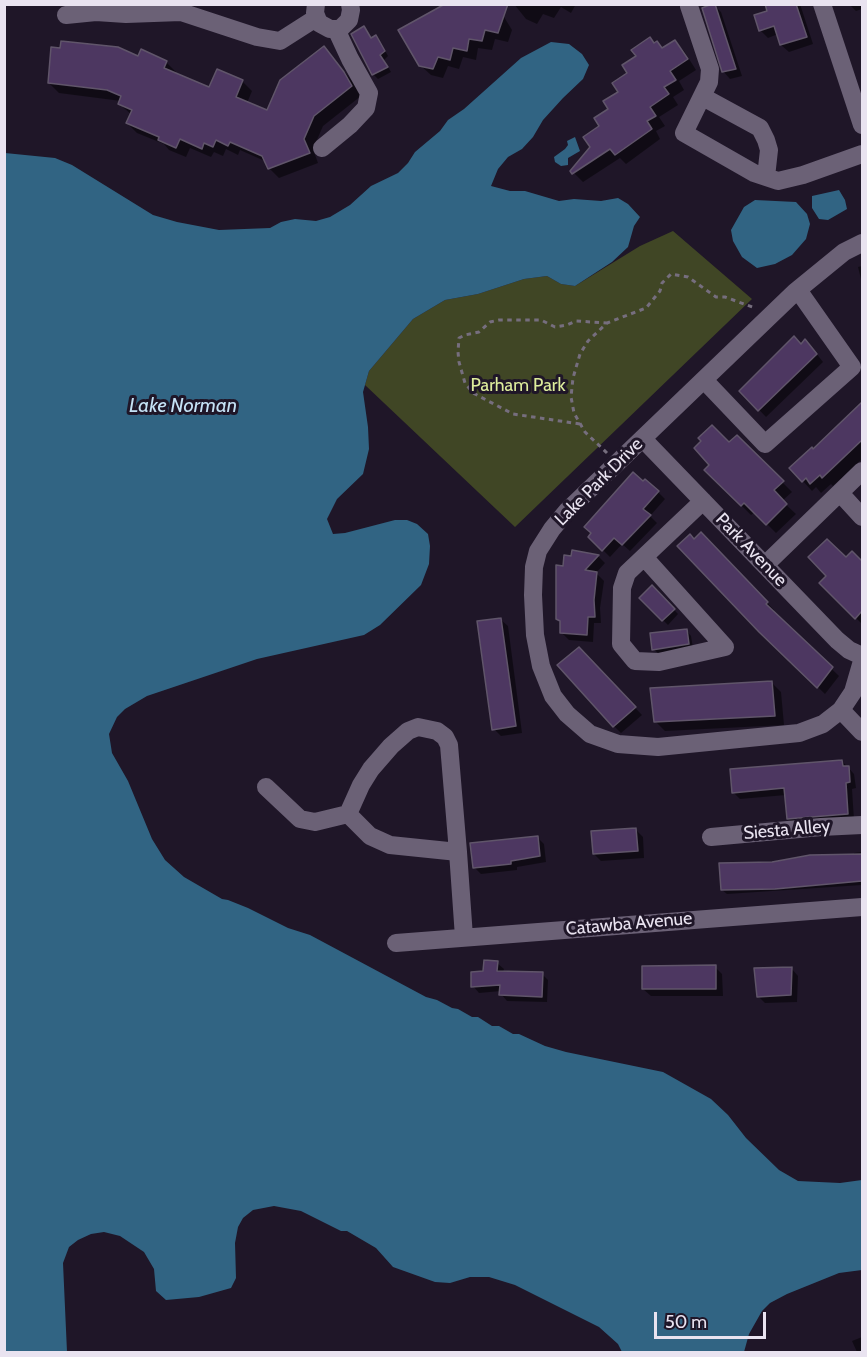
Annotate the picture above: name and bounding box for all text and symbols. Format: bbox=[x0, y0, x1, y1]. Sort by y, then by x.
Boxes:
park label: Parham Park bbox=[470, 375, 566, 397]
water label: Lake Norman bbox=[129, 394, 237, 418]
street label: Lake Park Drive bbox=[551, 434, 647, 530]
street label: Park Avenue bbox=[711, 509, 791, 591]
street label: Siesta Alley bbox=[743, 815, 831, 845]
street label: Catawba Avenue bbox=[565, 908, 693, 940]
scale bar bbox=[657, 1300, 770, 1338]
text: 50 m bbox=[665, 1311, 707, 1333]

